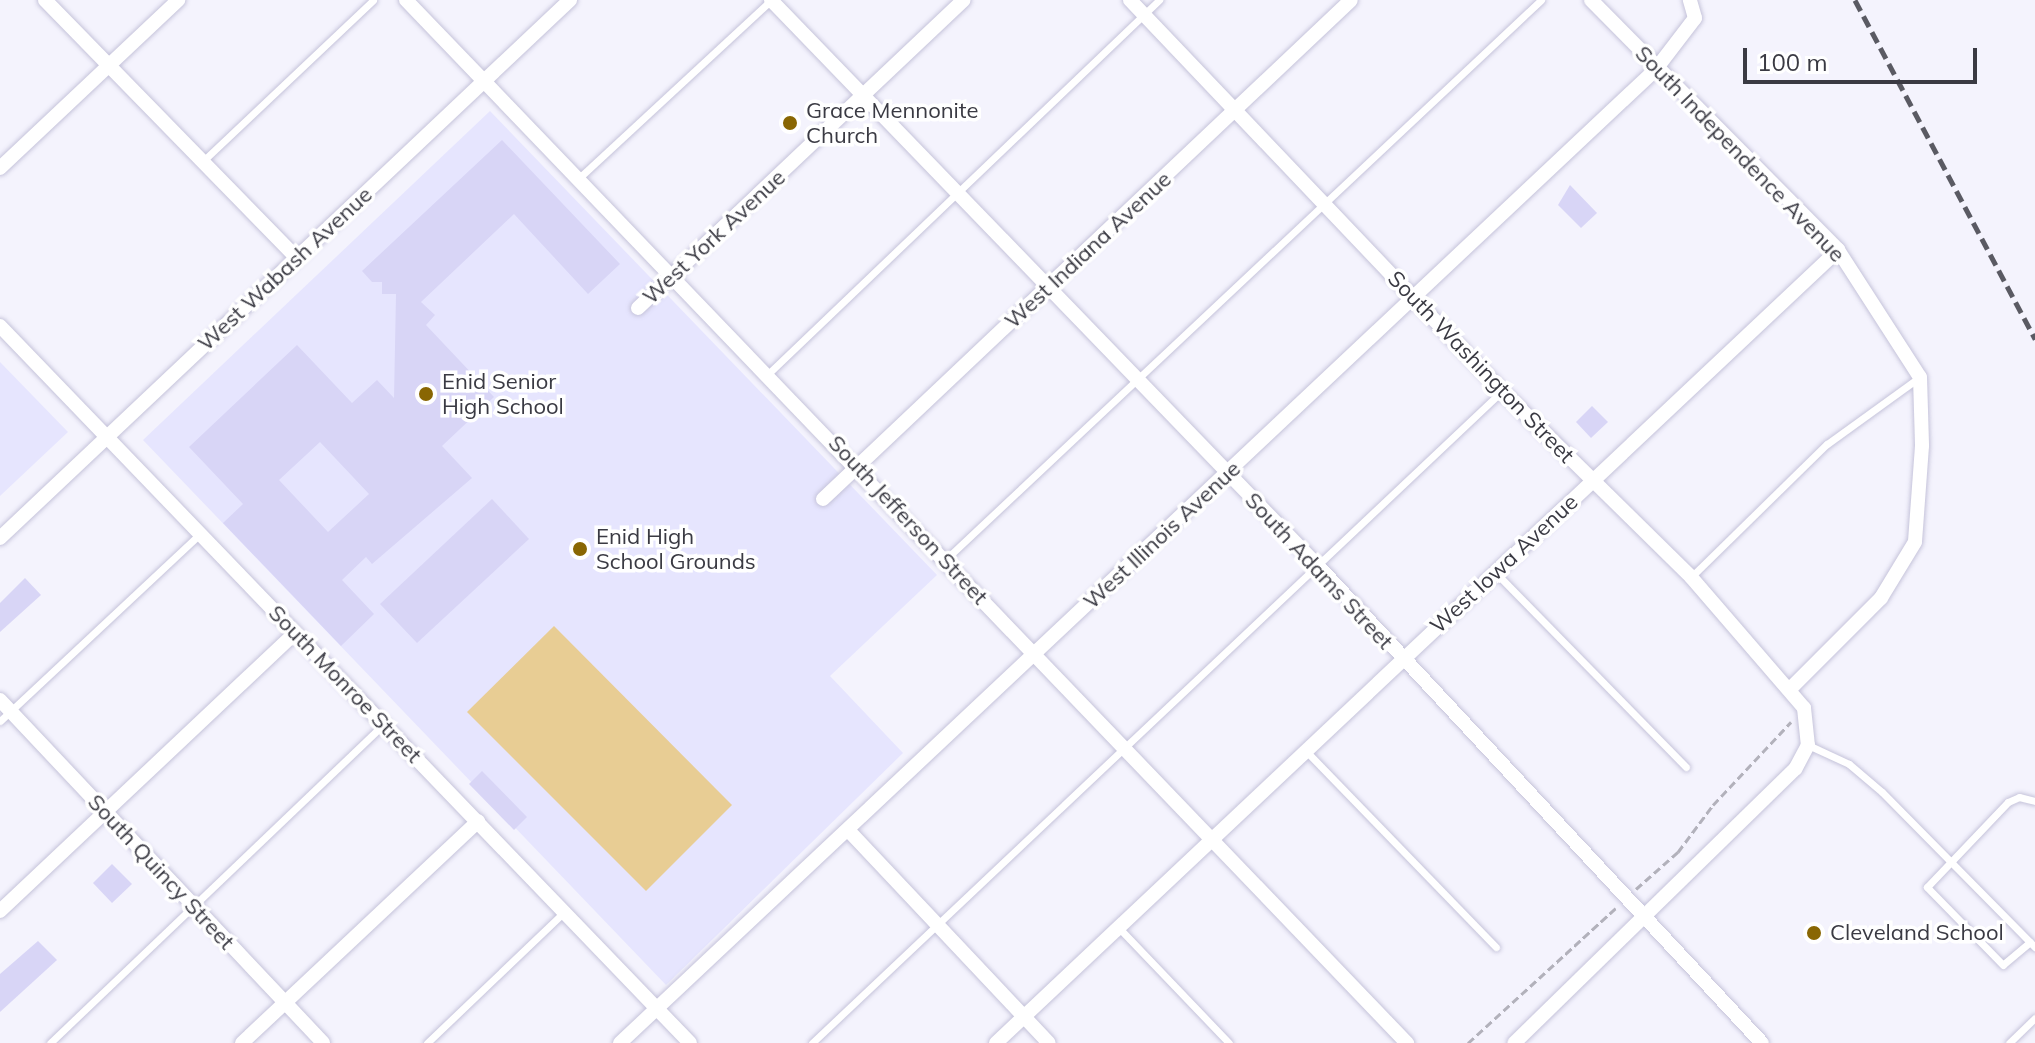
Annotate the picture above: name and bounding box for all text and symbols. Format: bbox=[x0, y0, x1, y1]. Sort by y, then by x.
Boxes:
scale bar bbox=[1747, 32, 1981, 82]
street label: South Independence Avenue bbox=[1630, 40, 1850, 268]
text: 100 m bbox=[1757, 47, 1828, 77]
place label: Grace Mennonite Church bbox=[806, 97, 978, 148]
marker: Grace Mennonite Church bbox=[781, 114, 799, 132]
street label: West York Avenue bbox=[637, 164, 791, 310]
street label: West Indiana Avenue bbox=[999, 166, 1177, 334]
street label: West Wabash Avenue bbox=[192, 181, 378, 357]
street label: South Washington Street bbox=[1382, 266, 1580, 468]
place label: Enid Senior High School bbox=[442, 368, 564, 420]
marker: Enid Senior High School bbox=[417, 385, 435, 403]
street label: South Jefferson Street bbox=[823, 430, 993, 610]
street label: West Illinois Avenue bbox=[1078, 456, 1246, 614]
street label: South Adams Street bbox=[1240, 487, 1398, 655]
street label: West Iowa Avenue bbox=[1425, 489, 1583, 639]
place label: Enid High School Grounds bbox=[596, 523, 756, 574]
marker: Enid High School Grounds bbox=[571, 540, 589, 558]
street label: South Monroe Street bbox=[263, 600, 427, 768]
street label: South Quincy Street bbox=[82, 789, 240, 955]
place label: Cleveland School bbox=[1830, 920, 2004, 946]
marker: Cleveland School bbox=[1805, 924, 1823, 942]

